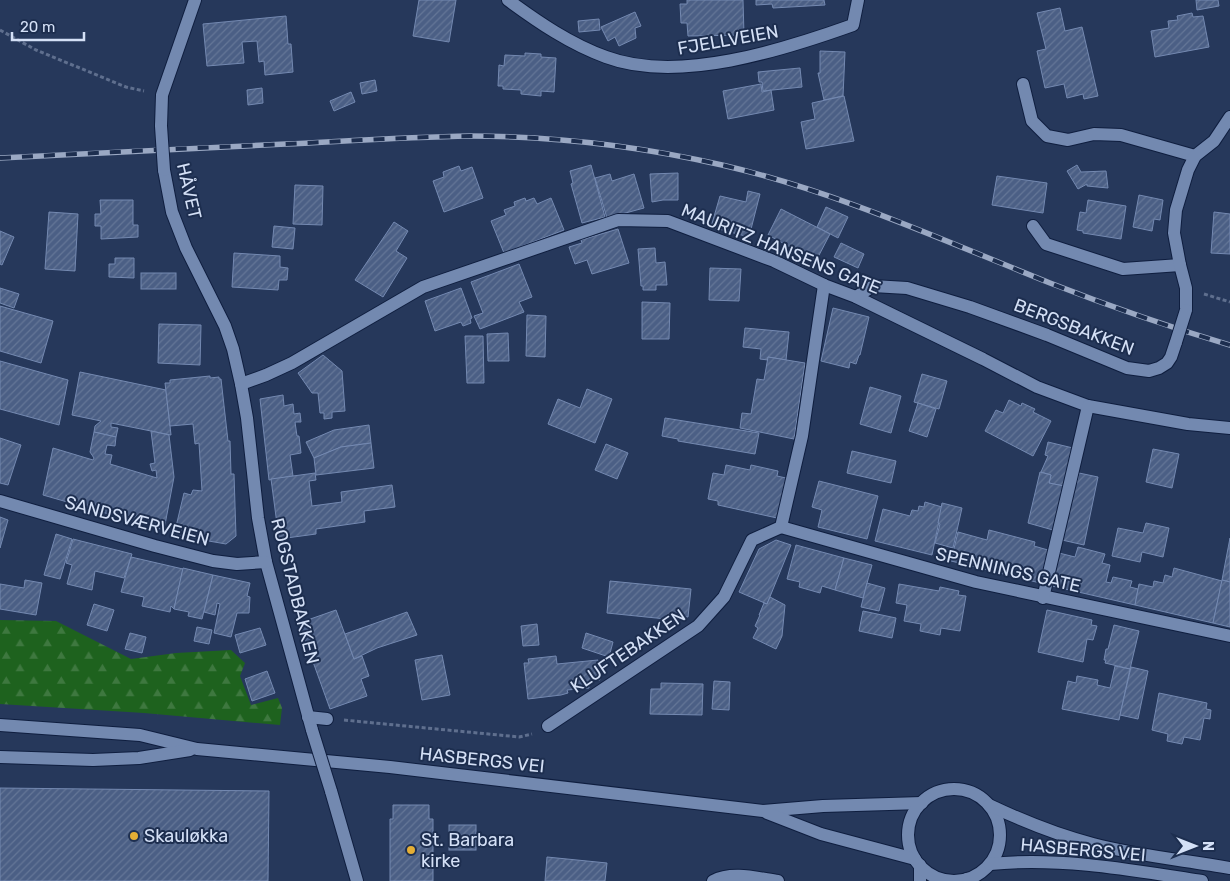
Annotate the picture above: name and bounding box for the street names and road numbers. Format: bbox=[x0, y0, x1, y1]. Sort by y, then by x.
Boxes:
street label: FJELLVEIEN bbox=[676, 20, 780, 60]
street label: HÅVET bbox=[172, 161, 206, 221]
street label: MAURITZ HANSENS GATE bbox=[678, 199, 884, 299]
street label: BERGSBAKKEN bbox=[1011, 294, 1137, 360]
street label: SANDSVÆRVEIEN bbox=[62, 491, 212, 551]
street label: ROGSTADBAKKEN bbox=[266, 516, 324, 666]
street label: SPENNINGS GATE bbox=[933, 543, 1083, 597]
street label: KLUFTEBAKKEN bbox=[566, 604, 690, 698]
street label: HASBERGS VEI bbox=[418, 742, 546, 778]
street label: HASBERGS VEI bbox=[1019, 834, 1147, 866]

